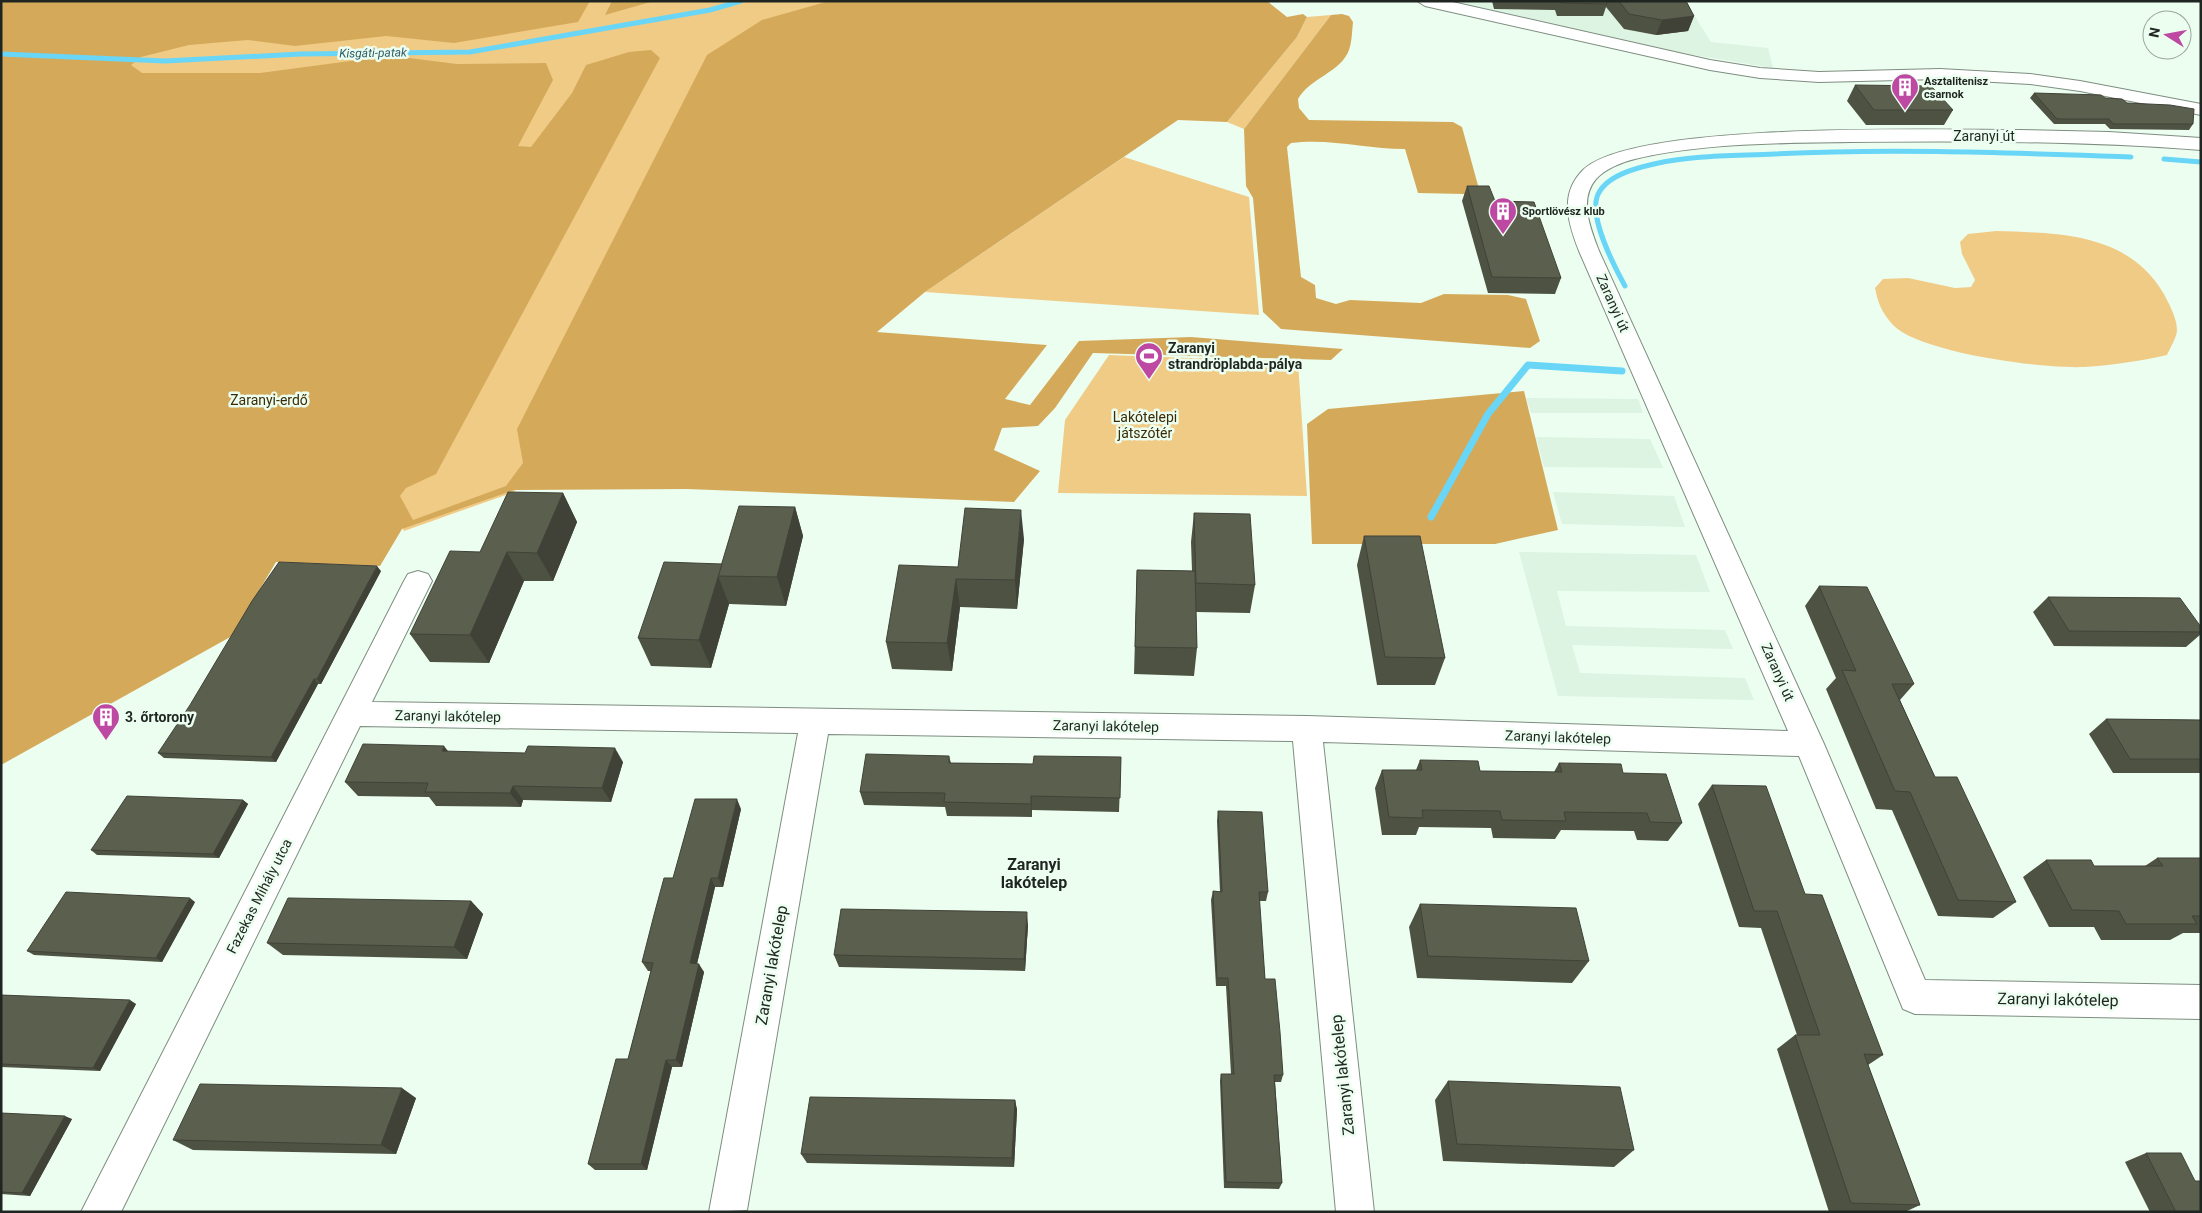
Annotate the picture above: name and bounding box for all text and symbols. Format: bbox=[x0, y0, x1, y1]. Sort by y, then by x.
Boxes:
north arrow bbox=[2142, 10, 2192, 60]
text: N bbox=[2145, 26, 2163, 39]
water label: Kisgáti-patak bbox=[339, 45, 408, 61]
building icon: Asztalitenisz csarnok bbox=[1890, 72, 1920, 111]
place label: Asztalitenisz csarnok bbox=[1924, 75, 1988, 101]
street label: Zaranyi út bbox=[1953, 128, 2015, 144]
building icon: Sportlövész klub bbox=[1488, 196, 1518, 235]
place label: Sportlövész klub bbox=[1522, 205, 1605, 218]
street label: Zaranyi út bbox=[1593, 272, 1633, 335]
place label: Zaranyi strandröplabda-pálya bbox=[1168, 340, 1303, 372]
sports icon: Zaranyi strandröplabda-pálya bbox=[1134, 341, 1164, 380]
park label: Zaranyi-erdő bbox=[230, 392, 308, 408]
park label: Lakótelepi játszótér bbox=[1113, 409, 1177, 441]
street label: Zaranyi út bbox=[1758, 641, 1798, 704]
building icon: 3. őrtorony bbox=[91, 702, 121, 741]
street label: Zaranyi lakótelep bbox=[395, 707, 501, 725]
place label: 3. őrtorony bbox=[125, 709, 195, 725]
street label: Zaranyi lakótelep bbox=[1053, 717, 1159, 735]
street label: Zaranyi lakótelep bbox=[1505, 727, 1611, 747]
street label: Fazekas Mihály utca bbox=[223, 836, 295, 956]
district label: Zaranyi lakótelep bbox=[1001, 855, 1067, 892]
street label: Zaranyi lakótelep bbox=[752, 904, 791, 1026]
street label: Zaranyi lakótelep bbox=[1997, 989, 2119, 1010]
street label: Zaranyi lakótelep bbox=[1327, 1014, 1358, 1136]

